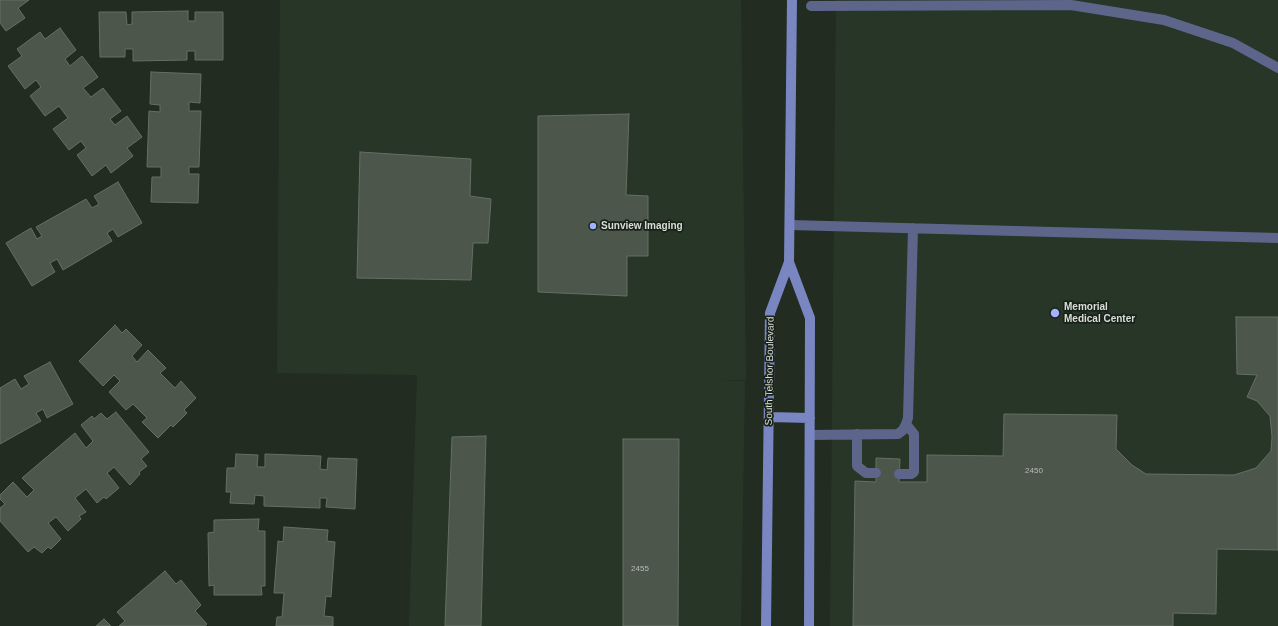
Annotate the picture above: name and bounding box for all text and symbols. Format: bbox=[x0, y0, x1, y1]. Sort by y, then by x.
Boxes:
place label: Sunview Imaging bbox=[601, 220, 683, 232]
marker: Sunview Imaging bbox=[588, 221, 598, 231]
place label: Memorial Medical Center bbox=[1064, 301, 1135, 324]
marker: Memorial Medical Center bbox=[1049, 307, 1061, 319]
street label: South Telshor Boulevard bbox=[763, 316, 777, 426]
house number: 2450 bbox=[1025, 466, 1043, 476]
house number: 2455 bbox=[631, 564, 649, 574]

